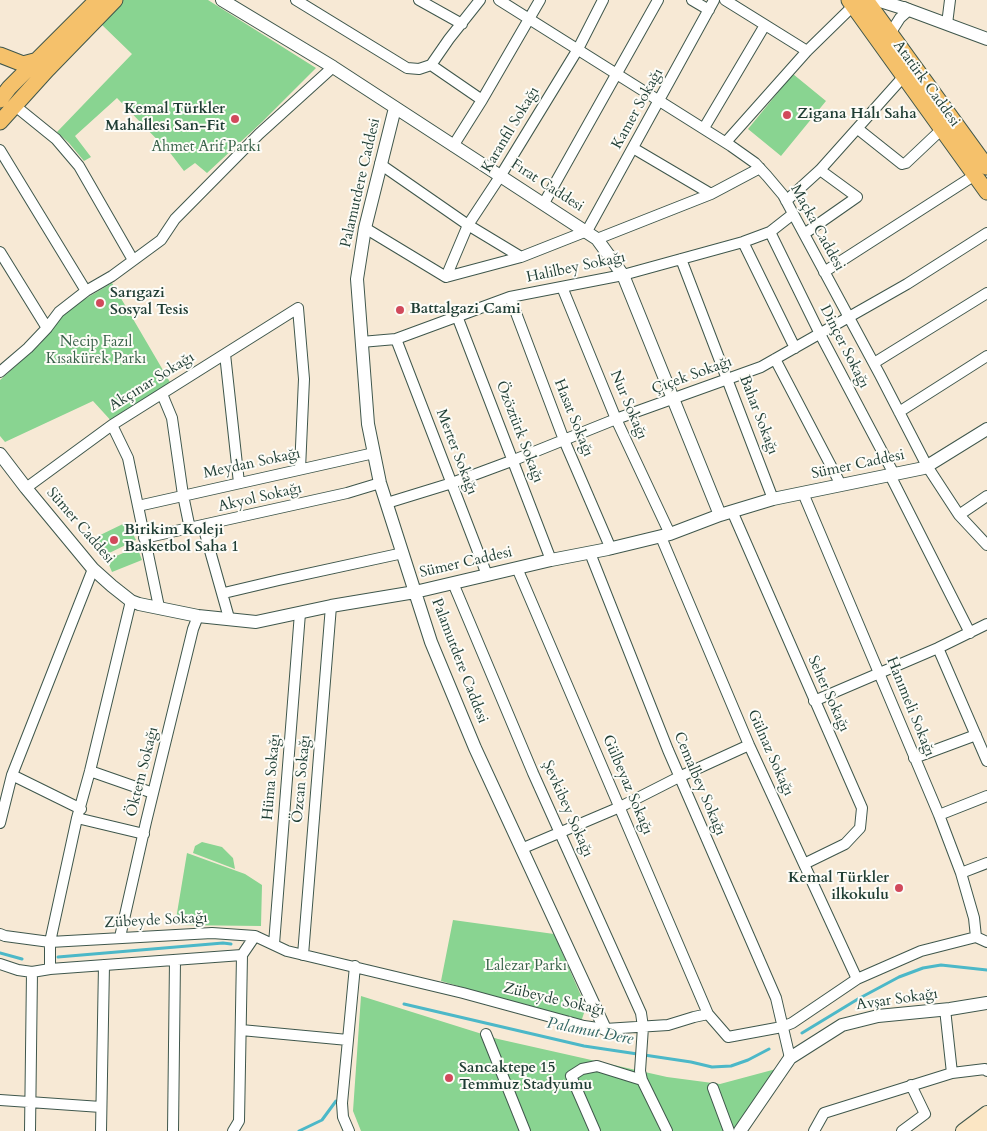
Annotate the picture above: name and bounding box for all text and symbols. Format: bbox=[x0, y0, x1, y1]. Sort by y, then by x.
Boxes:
street label: Atatürk Caddesi bbox=[889, 37, 963, 131]
street label: Kamer Sokağı bbox=[608, 66, 668, 152]
street label: Karanfil Sokağı bbox=[478, 84, 544, 176]
place label: Kemal Türkler Mahallesi San-Fit bbox=[105, 101, 225, 136]
place label: Zigana Halı Saha bbox=[797, 106, 917, 124]
marker: Zigana Halı Saha bbox=[781, 109, 793, 121]
marker: Kemal Türkler Mahallesi San-Fit bbox=[229, 113, 241, 125]
street label: Palamutdere Caddesi bbox=[337, 116, 385, 250]
park label: Ahmet Arif Parkı bbox=[151, 139, 261, 157]
street label: Fırat Caddesi bbox=[507, 156, 587, 216]
street label: Maçka Caddesi bbox=[786, 182, 848, 274]
street label: Halilbey Sokağı bbox=[525, 249, 627, 287]
place label: Sarıgazi Sosyal Tesis bbox=[110, 285, 189, 320]
marker: Sarıgazi Sosyal Tesis bbox=[94, 297, 106, 309]
place label: Battalgazi Cami bbox=[410, 301, 521, 319]
street label: Dinçer Sokağı bbox=[815, 302, 873, 392]
marker: Battalgazi Cami bbox=[394, 304, 406, 316]
park label: Necip Fazıl Kısakürek Parkı bbox=[46, 334, 146, 369]
street label: Akçınar Sokağı bbox=[106, 349, 198, 415]
street label: Çiçek Sokağı bbox=[649, 353, 735, 399]
street label: Nur Sokağı bbox=[605, 368, 651, 442]
street label: Bahar Sokağı bbox=[735, 373, 781, 457]
street label: Hasat Sokağı bbox=[549, 377, 597, 459]
street label: Özöztürk Sokağı bbox=[491, 378, 547, 486]
street label: Merter Sokağı bbox=[431, 407, 481, 497]
street label: Meydan Sokağı bbox=[202, 445, 302, 483]
street label: Sümer Caddesi bbox=[810, 446, 906, 484]
street label: Akyol Sokağı bbox=[216, 480, 304, 516]
street label: Sümer Caddesi bbox=[42, 484, 118, 568]
place label: Birikim Koleji Basketbol Saha 1 bbox=[124, 522, 239, 557]
marker: Birikim Koleji Basketbol Saha 1 bbox=[108, 534, 120, 546]
street label: Sümer Caddesi bbox=[418, 544, 514, 582]
street label: Palamutdere Caddesi bbox=[427, 596, 491, 726]
street label: Seher Sokağı bbox=[803, 653, 853, 735]
street label: Hanımeli Sokağı bbox=[882, 654, 938, 760]
street label: Gülnaz Sokağı bbox=[743, 707, 797, 799]
street label: Öktem Sokağı bbox=[123, 725, 163, 819]
street label: Cemalbey Sokağı bbox=[669, 729, 729, 839]
street label: Gülbeyaz Sokağı bbox=[598, 732, 656, 838]
street label: Hüma Sokağı bbox=[259, 733, 285, 821]
street label: Özcan Sokağı bbox=[289, 734, 315, 824]
street label: Şevkibey Sokağı bbox=[538, 758, 596, 860]
place label: Kemal Türkler ilkokulu bbox=[788, 870, 889, 905]
marker: Kemal Türkler ilkokulu bbox=[893, 882, 905, 894]
street label: Zübeyde Sokağı bbox=[104, 909, 208, 933]
park label: Lalezar Parkı bbox=[485, 958, 567, 976]
street label: Zübeyde Sokağı bbox=[502, 980, 606, 1020]
street label: Avşar Sokağı bbox=[855, 985, 939, 1015]
water label: Palamut Dere bbox=[545, 1014, 635, 1050]
place label: Sancaktepe 15 Temmuz Stadyumu bbox=[459, 1060, 592, 1095]
marker: Sancaktepe 15 Temmuz Stadyumu bbox=[443, 1072, 455, 1084]

